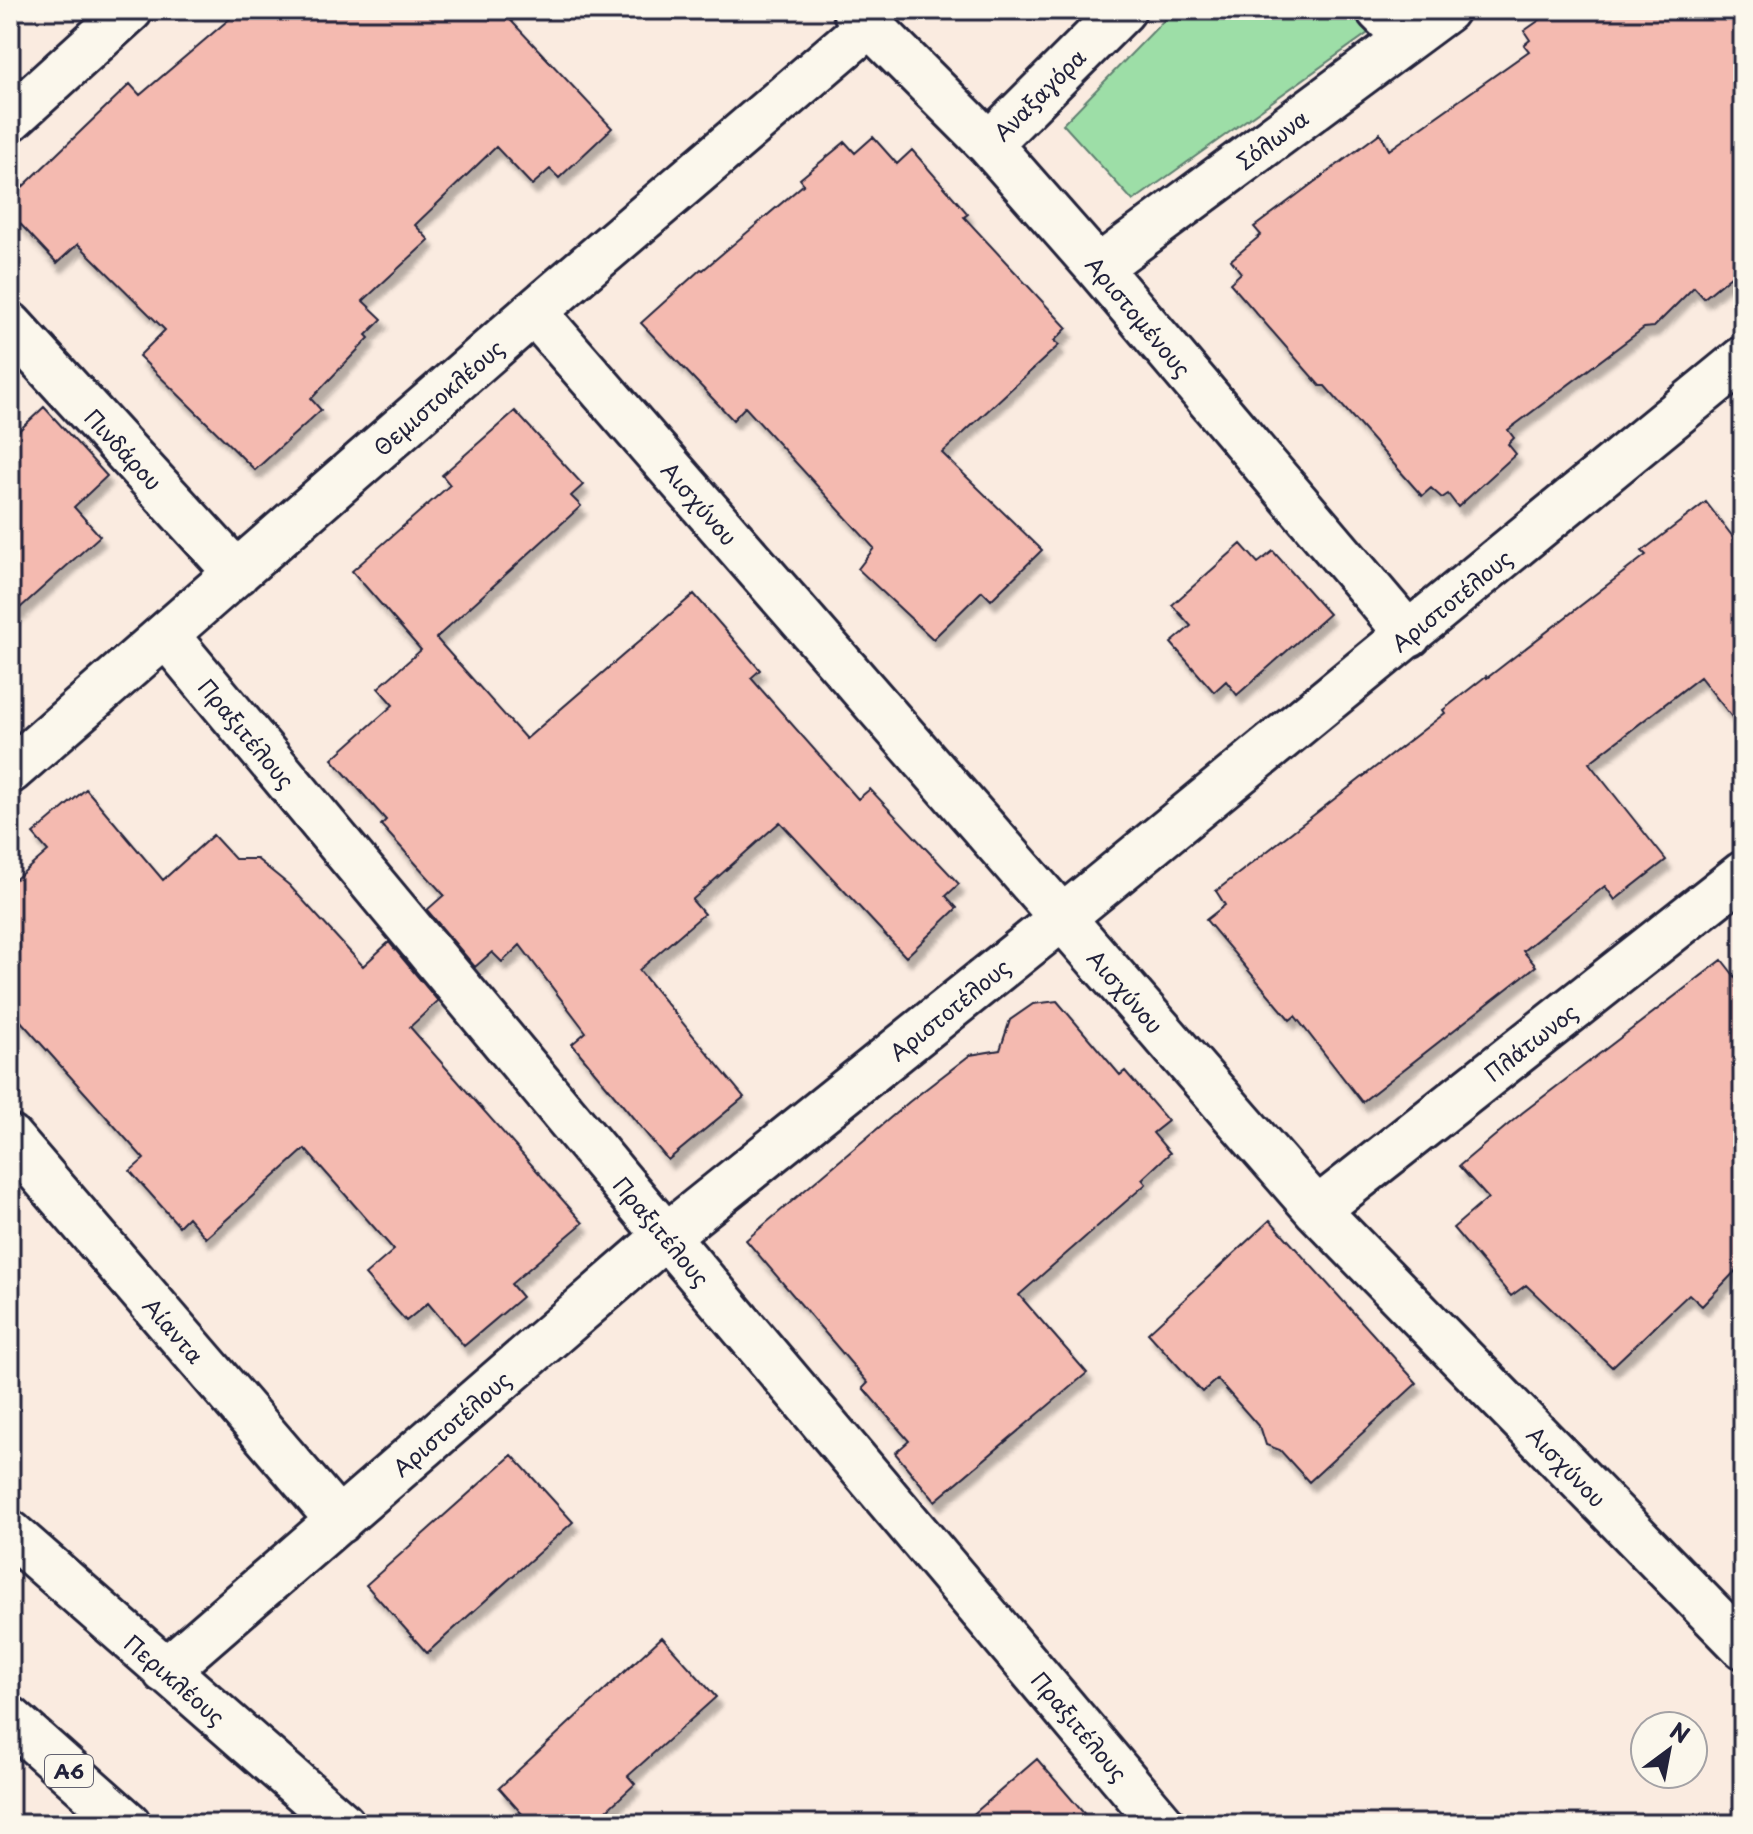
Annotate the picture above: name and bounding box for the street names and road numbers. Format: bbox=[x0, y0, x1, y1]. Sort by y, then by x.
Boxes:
street label: Αναξαγόρα bbox=[985, 40, 1093, 148]
street label: Σόλωνα bbox=[1229, 101, 1315, 177]
street label: Αριστομένους bbox=[1079, 248, 1199, 384]
street label: Θεμιστοκλέους bbox=[366, 331, 510, 463]
street label: Πινδάρου bbox=[78, 401, 170, 497]
street label: Αισχύνου bbox=[654, 454, 746, 552]
street label: Αριστοτέλους bbox=[1384, 541, 1518, 659]
street label: Πραξιτέλους bbox=[191, 671, 303, 795]
street label: Αισχύνου bbox=[1080, 942, 1172, 1040]
street label: Αριστοτέλους bbox=[882, 950, 1016, 1068]
street label: Πλάτωνος bbox=[1476, 995, 1584, 1089]
street label: Πραξιτέλους bbox=[606, 1169, 718, 1293]
street label: Αίαντα bbox=[136, 1290, 212, 1370]
street label: Αριστοτέλους bbox=[385, 1362, 517, 1484]
street label: Αισχύνου bbox=[1520, 1418, 1614, 1514]
street label: Περικλέους bbox=[117, 1626, 233, 1732]
street label: Πραξιτέλους bbox=[1024, 1664, 1136, 1788]
road number: Α6 bbox=[45, 1755, 93, 1787]

